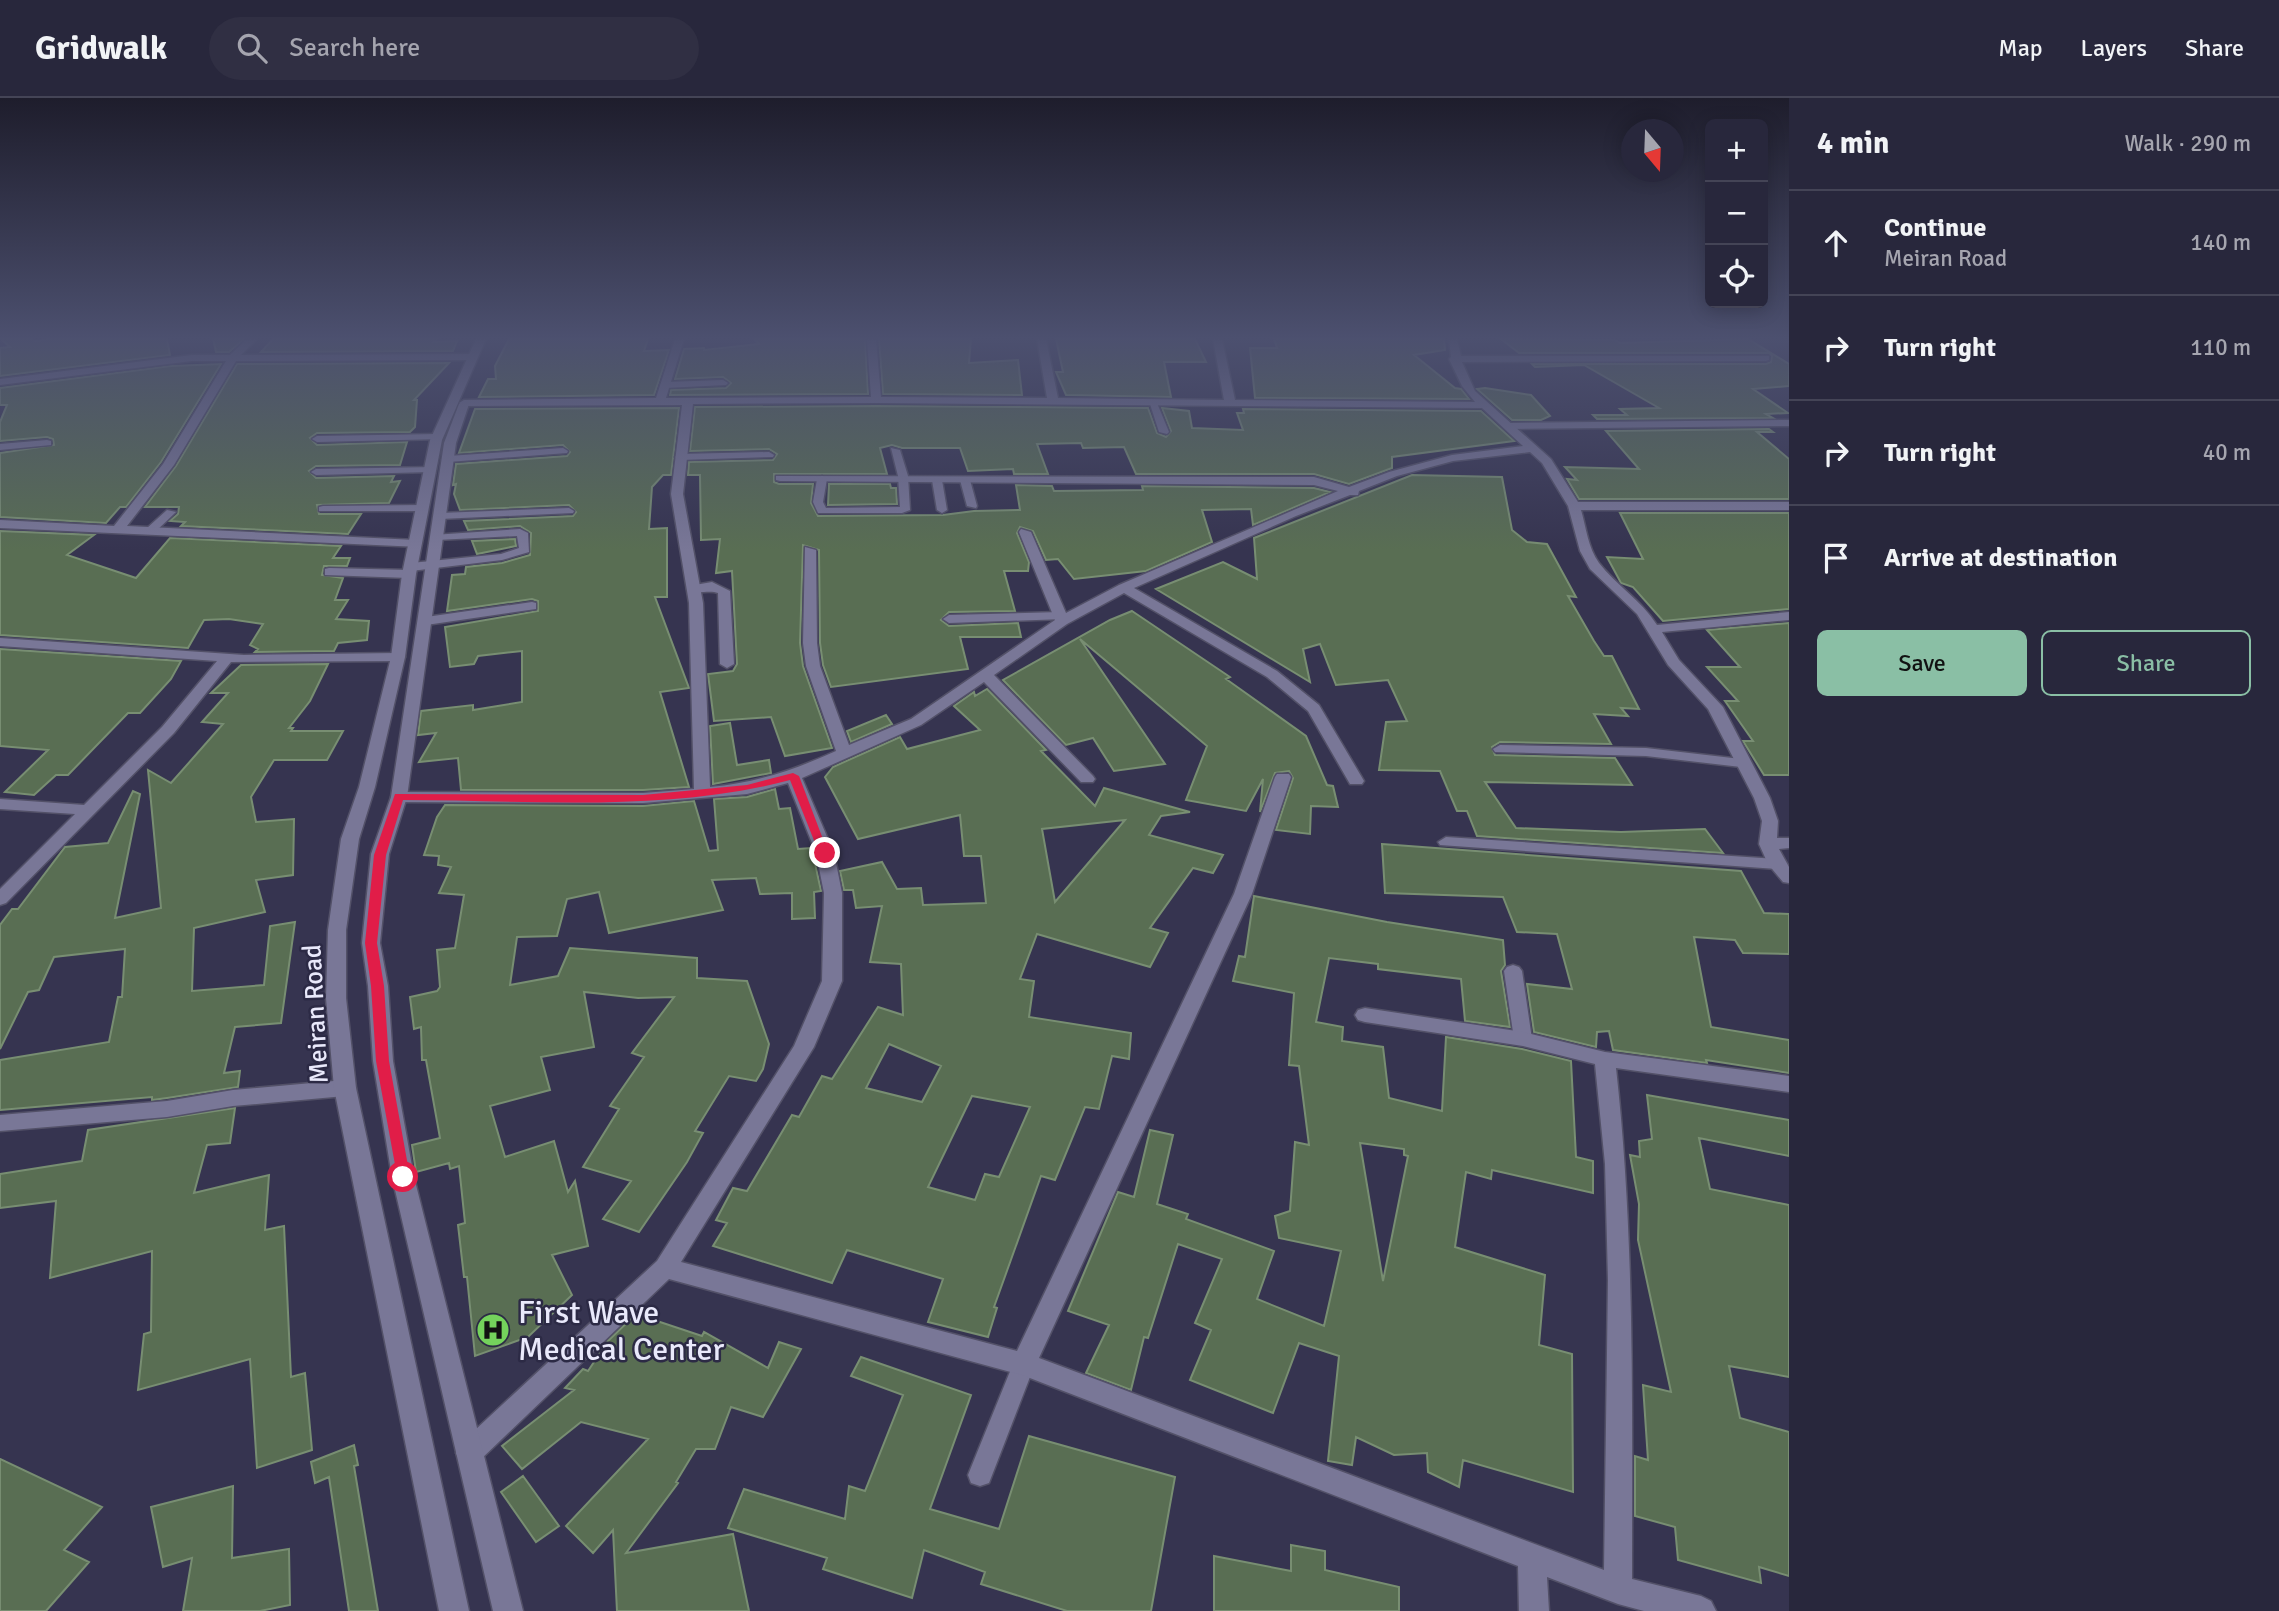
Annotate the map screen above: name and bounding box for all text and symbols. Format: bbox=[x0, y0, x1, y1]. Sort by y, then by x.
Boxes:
search box bbox=[209, 17, 699, 80]
text: Gridwalk bbox=[35, 28, 167, 69]
icon: search bbox=[233, 29, 271, 67]
text: Search here bbox=[289, 32, 420, 64]
text: Map bbox=[1998, 33, 2043, 63]
text: Layers bbox=[2081, 33, 2147, 63]
text: Share bbox=[2185, 33, 2244, 63]
north arrow bbox=[1621, 119, 1684, 182]
map controls bbox=[1705, 119, 1768, 308]
button: + bbox=[1705, 119, 1768, 182]
text: 4 min bbox=[1817, 125, 1889, 162]
text: Walk · 290 m bbox=[2125, 129, 2251, 158]
button: − bbox=[1705, 182, 1768, 245]
text: Continue bbox=[1884, 212, 1986, 244]
icon: ahead bbox=[1817, 224, 1855, 262]
text: 140 m bbox=[2190, 228, 2251, 257]
text: Meiran Road bbox=[1884, 244, 2007, 273]
button: locate bbox=[1705, 245, 1768, 308]
icon: right bbox=[1817, 329, 1855, 367]
text: Turn right bbox=[1884, 332, 1996, 364]
text: 110 m bbox=[2190, 333, 2251, 362]
icon: right bbox=[1817, 434, 1855, 472]
text: Turn right bbox=[1884, 437, 1996, 469]
text: 40 m bbox=[2203, 438, 2251, 467]
icon: arrive bbox=[1817, 539, 1855, 577]
text: Arrive at destination bbox=[1884, 542, 2117, 574]
button: Save bbox=[1817, 630, 2027, 696]
button: Share bbox=[2041, 630, 2251, 696]
route end bbox=[809, 837, 840, 868]
street label: Meiran Road bbox=[296, 944, 336, 1084]
route start bbox=[387, 1161, 418, 1192]
place label: First Wave Medical Center bbox=[518, 1293, 725, 1369]
hospital icon: First Wave Medical Center bbox=[474, 1311, 512, 1349]

